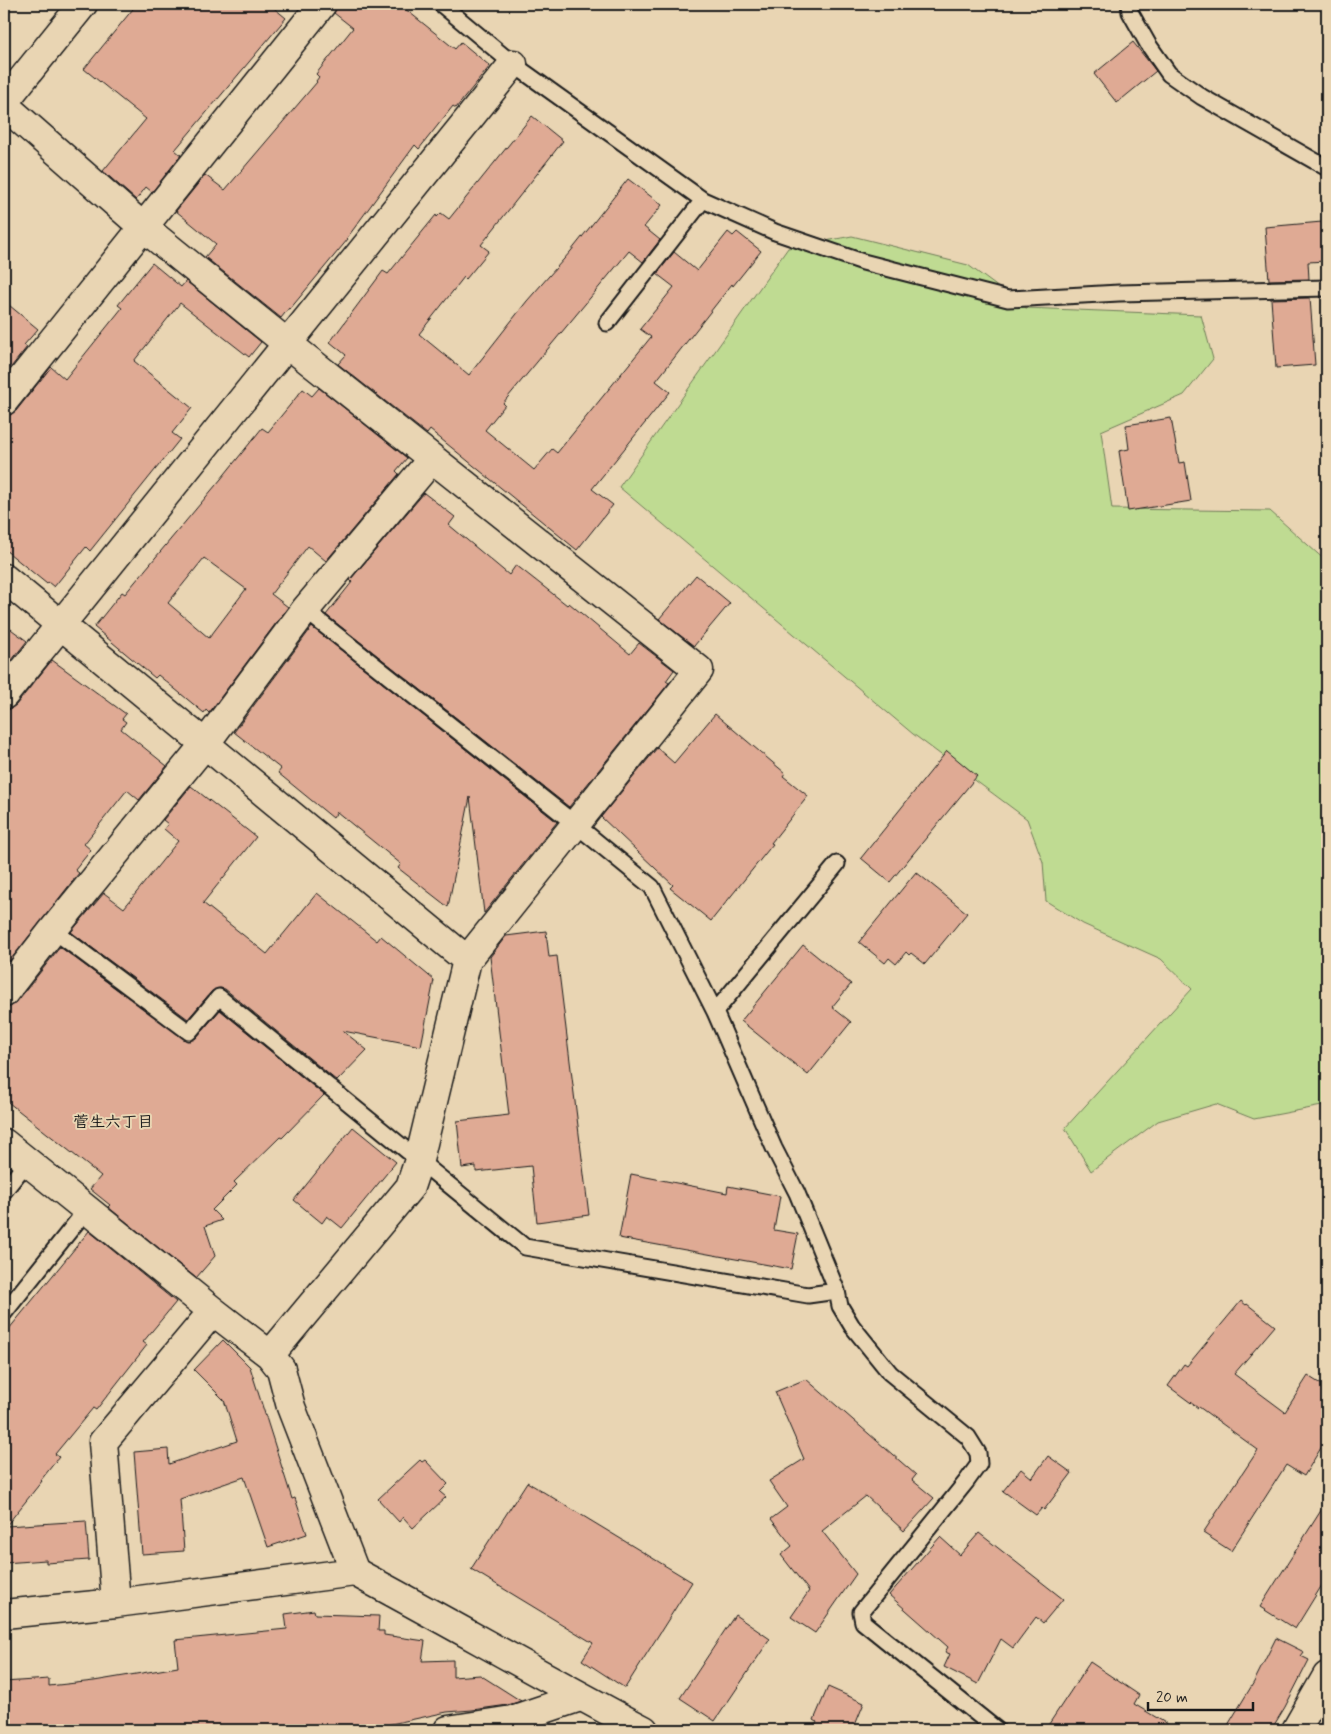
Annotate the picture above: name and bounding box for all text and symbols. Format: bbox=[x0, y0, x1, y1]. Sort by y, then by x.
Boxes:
district label: 菅生六丁目 bbox=[73, 1112, 153, 1133]
scale bar bbox=[1148, 1679, 1254, 1711]
text: 20 m bbox=[1156, 1688, 1188, 1708]

